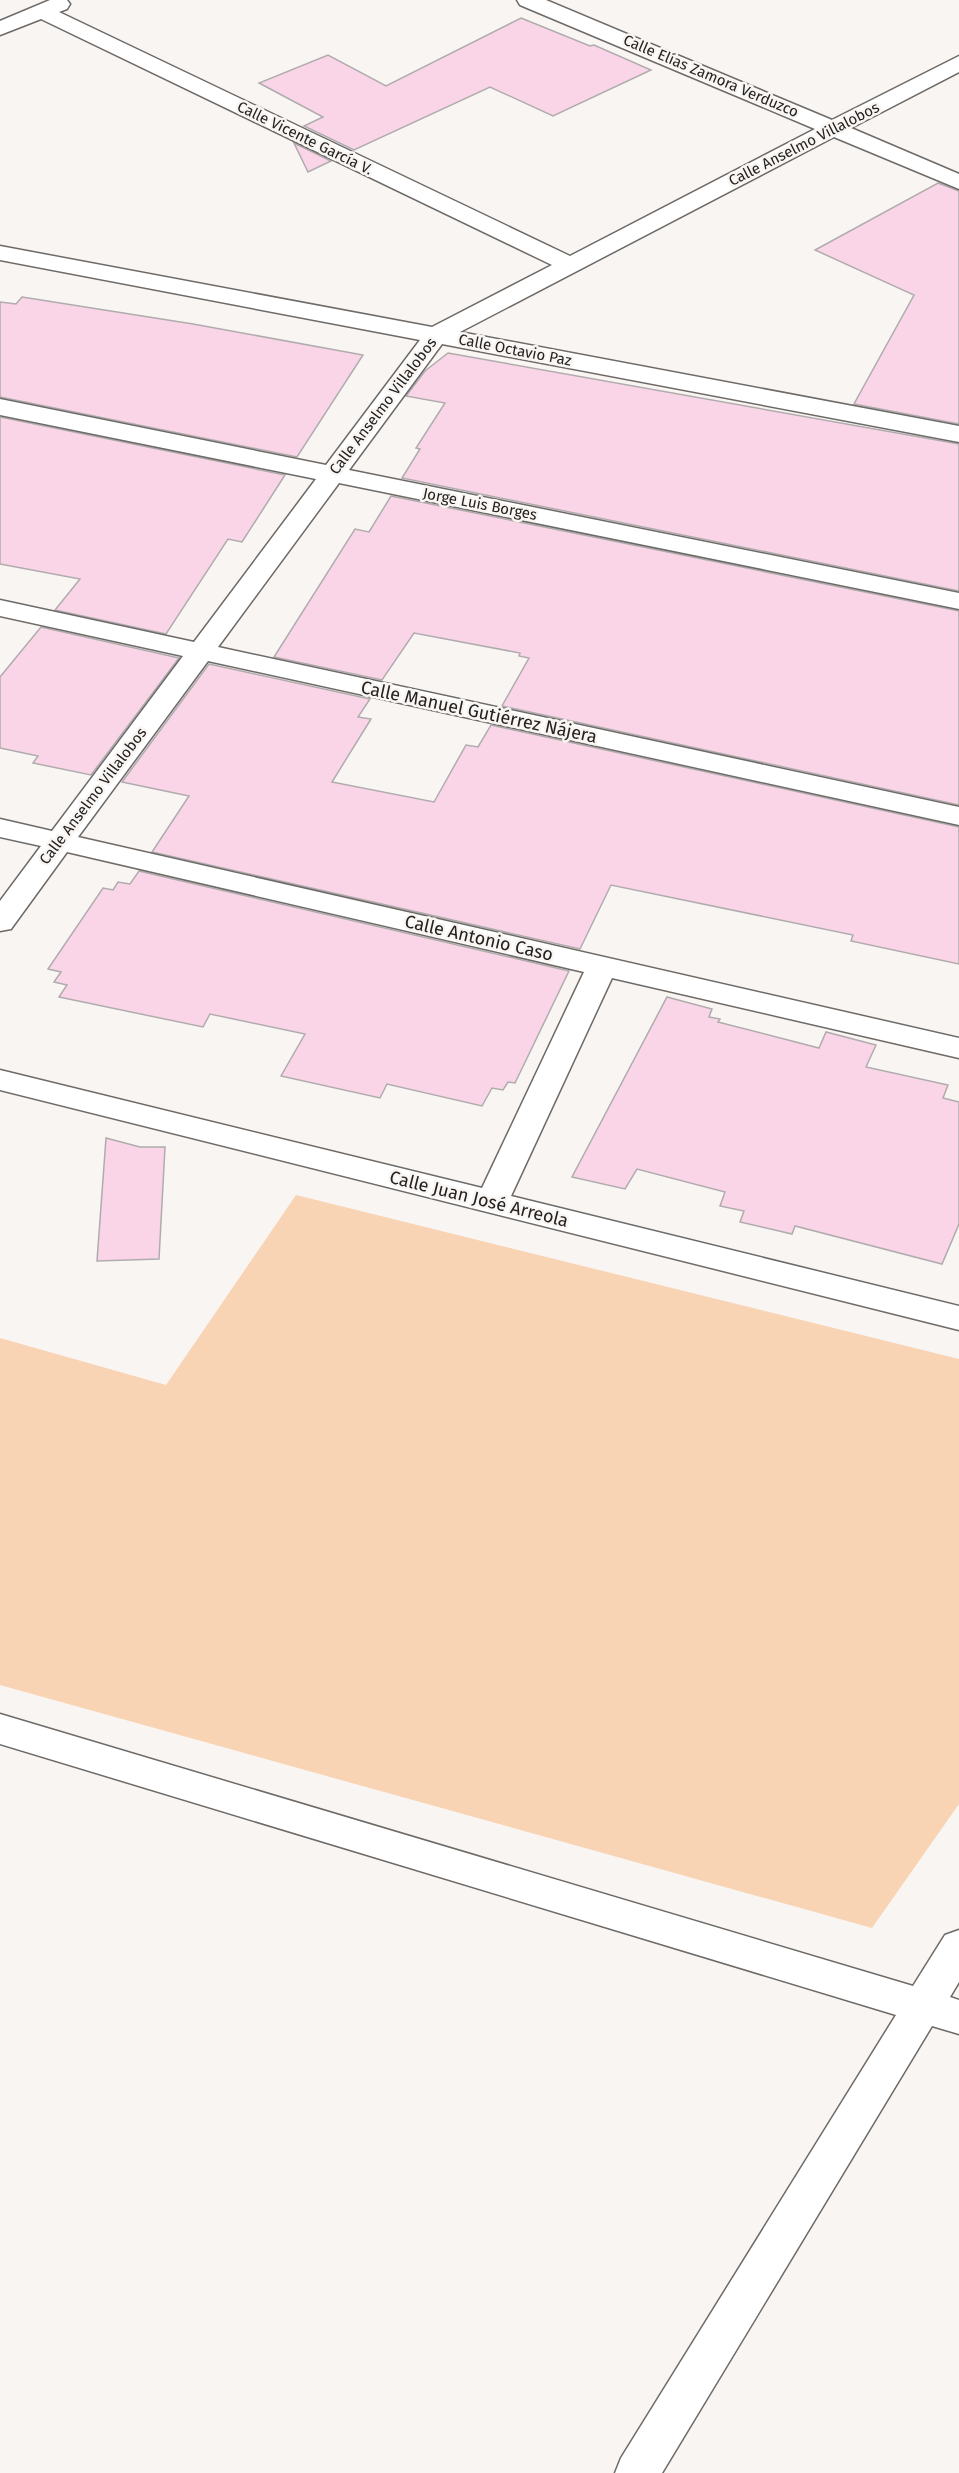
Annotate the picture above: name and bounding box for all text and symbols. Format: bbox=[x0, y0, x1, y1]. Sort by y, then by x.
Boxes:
street label: Calle Elías Zamora Verduzco bbox=[621, 31, 801, 121]
street label: Calle Vicente García V. bbox=[234, 97, 376, 179]
street label: Calle Anselmo Villalobos bbox=[726, 98, 882, 190]
street label: Calle Octavio Paz bbox=[457, 330, 574, 370]
street label: Calle Anselmo Villalobos bbox=[326, 334, 440, 478]
street label: Jorge Luis Borges bbox=[421, 484, 539, 524]
street label: Calle Manuel Gutiérrez Nájera bbox=[359, 676, 599, 748]
street label: Calle Anselmo Villalobos bbox=[36, 724, 150, 868]
street label: Calle Antonio Caso bbox=[403, 910, 555, 966]
street label: Calle Juan José Arreola bbox=[387, 1166, 571, 1232]

